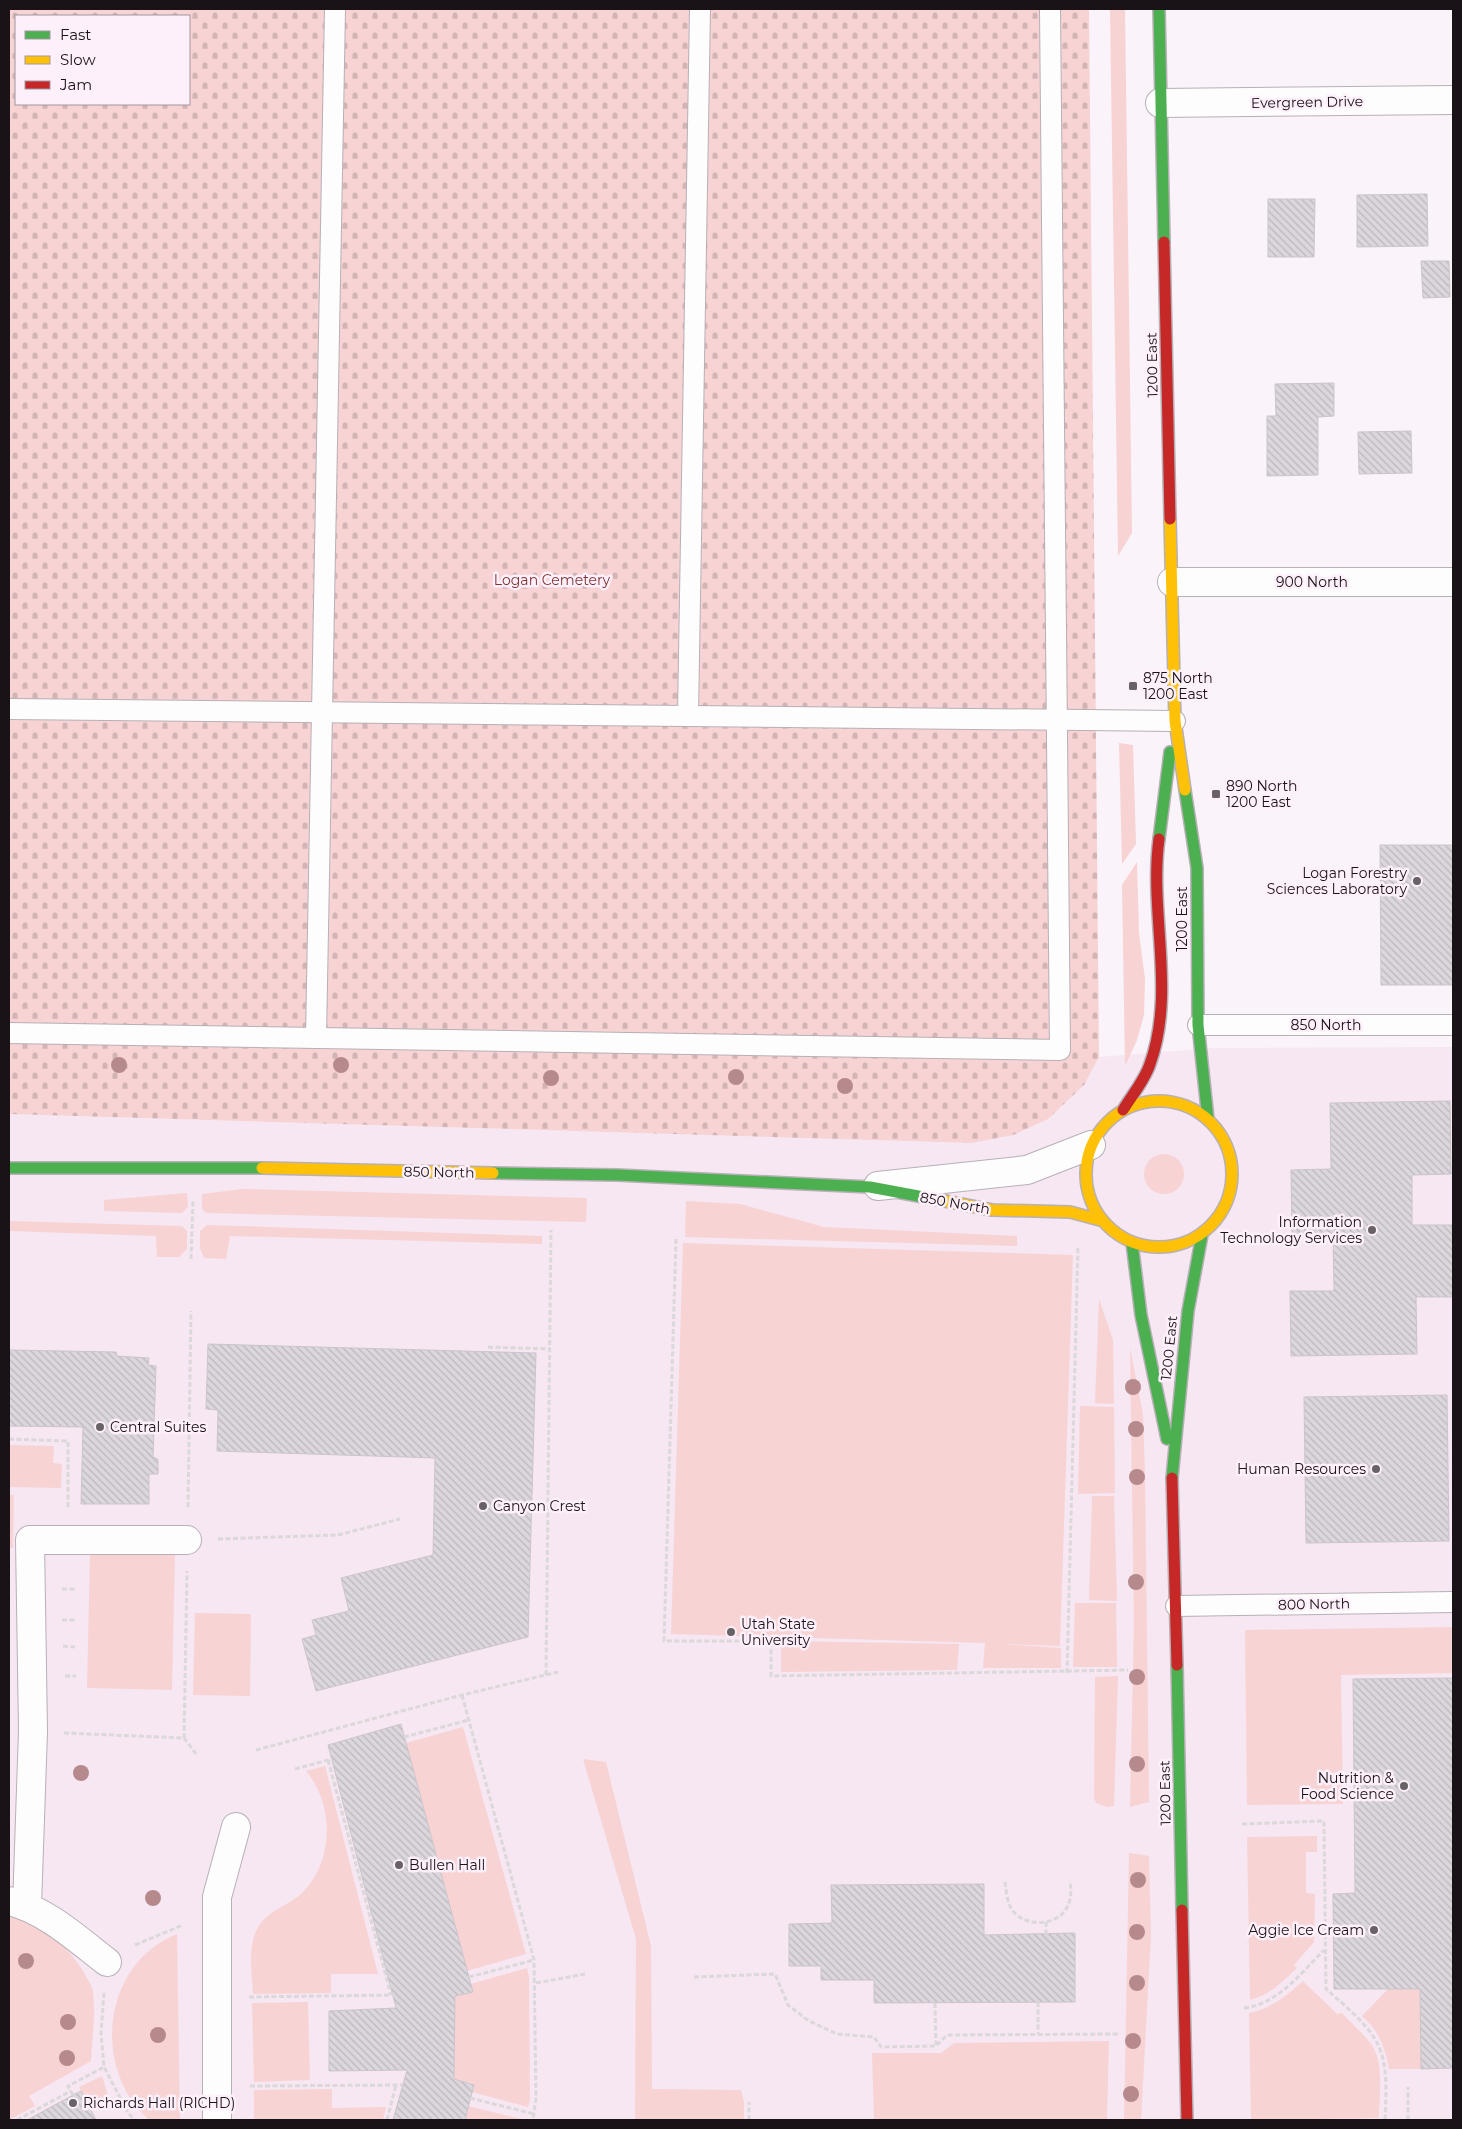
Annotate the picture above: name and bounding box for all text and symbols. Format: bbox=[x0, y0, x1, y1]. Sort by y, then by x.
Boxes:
legend bbox=[15, 15, 190, 105]
text: Fast bbox=[60, 25, 91, 44]
text: Slow bbox=[60, 50, 96, 69]
text: Jam bbox=[59, 75, 92, 94]
street label: Evergreen Drive bbox=[1251, 92, 1363, 112]
street label: 1200 East bbox=[1142, 332, 1162, 398]
park label: Logan Cemetery bbox=[494, 571, 611, 589]
street label: 900 North bbox=[1276, 573, 1348, 591]
place label: 875 North 1200 East bbox=[1143, 669, 1213, 703]
marker: 875 North 1200 East bbox=[1127, 680, 1139, 692]
place label: 890 North 1200 East bbox=[1226, 777, 1298, 811]
marker: 890 North 1200 East bbox=[1210, 788, 1222, 800]
place label: Logan Forestry Sciences Laboratory bbox=[1267, 864, 1407, 898]
marker: Logan Forestry Sciences Laboratory bbox=[1411, 875, 1423, 887]
street label: 1200 East bbox=[1173, 886, 1191, 952]
street label: 850 North bbox=[1291, 1016, 1361, 1034]
street label: 850 North bbox=[403, 1162, 475, 1182]
street label: 850 North bbox=[919, 1188, 991, 1218]
place label: Information Technology Services bbox=[1220, 1213, 1362, 1247]
marker: Information Technology Services bbox=[1366, 1224, 1378, 1236]
street label: 1200 East bbox=[1157, 1314, 1181, 1381]
place label: Central Suites bbox=[110, 1418, 206, 1436]
marker: Central Suites bbox=[94, 1421, 106, 1433]
place label: Human Resources bbox=[1237, 1460, 1366, 1478]
marker: Human Resources bbox=[1370, 1463, 1382, 1475]
place label: Canyon Crest bbox=[493, 1497, 586, 1515]
marker: Canyon Crest bbox=[477, 1500, 489, 1512]
street label: 800 North bbox=[1278, 1594, 1350, 1614]
place label: Utah State University bbox=[741, 1615, 815, 1649]
marker: Utah State University bbox=[725, 1626, 737, 1638]
street label: 1200 East bbox=[1155, 1760, 1175, 1826]
place label: Nutrition & Food Science bbox=[1300, 1769, 1395, 1803]
marker: Nutrition & Food Science bbox=[1398, 1780, 1410, 1792]
place label: Bullen Hall bbox=[409, 1856, 485, 1874]
marker: Bullen Hall bbox=[393, 1859, 405, 1871]
place label: Aggie Ice Cream bbox=[1248, 1921, 1364, 1939]
marker: Aggie Ice Cream bbox=[1368, 1924, 1380, 1936]
place label: Richards Hall (RICHD) bbox=[83, 2094, 235, 2112]
marker: Richards Hall (RICHD) bbox=[67, 2097, 79, 2109]

